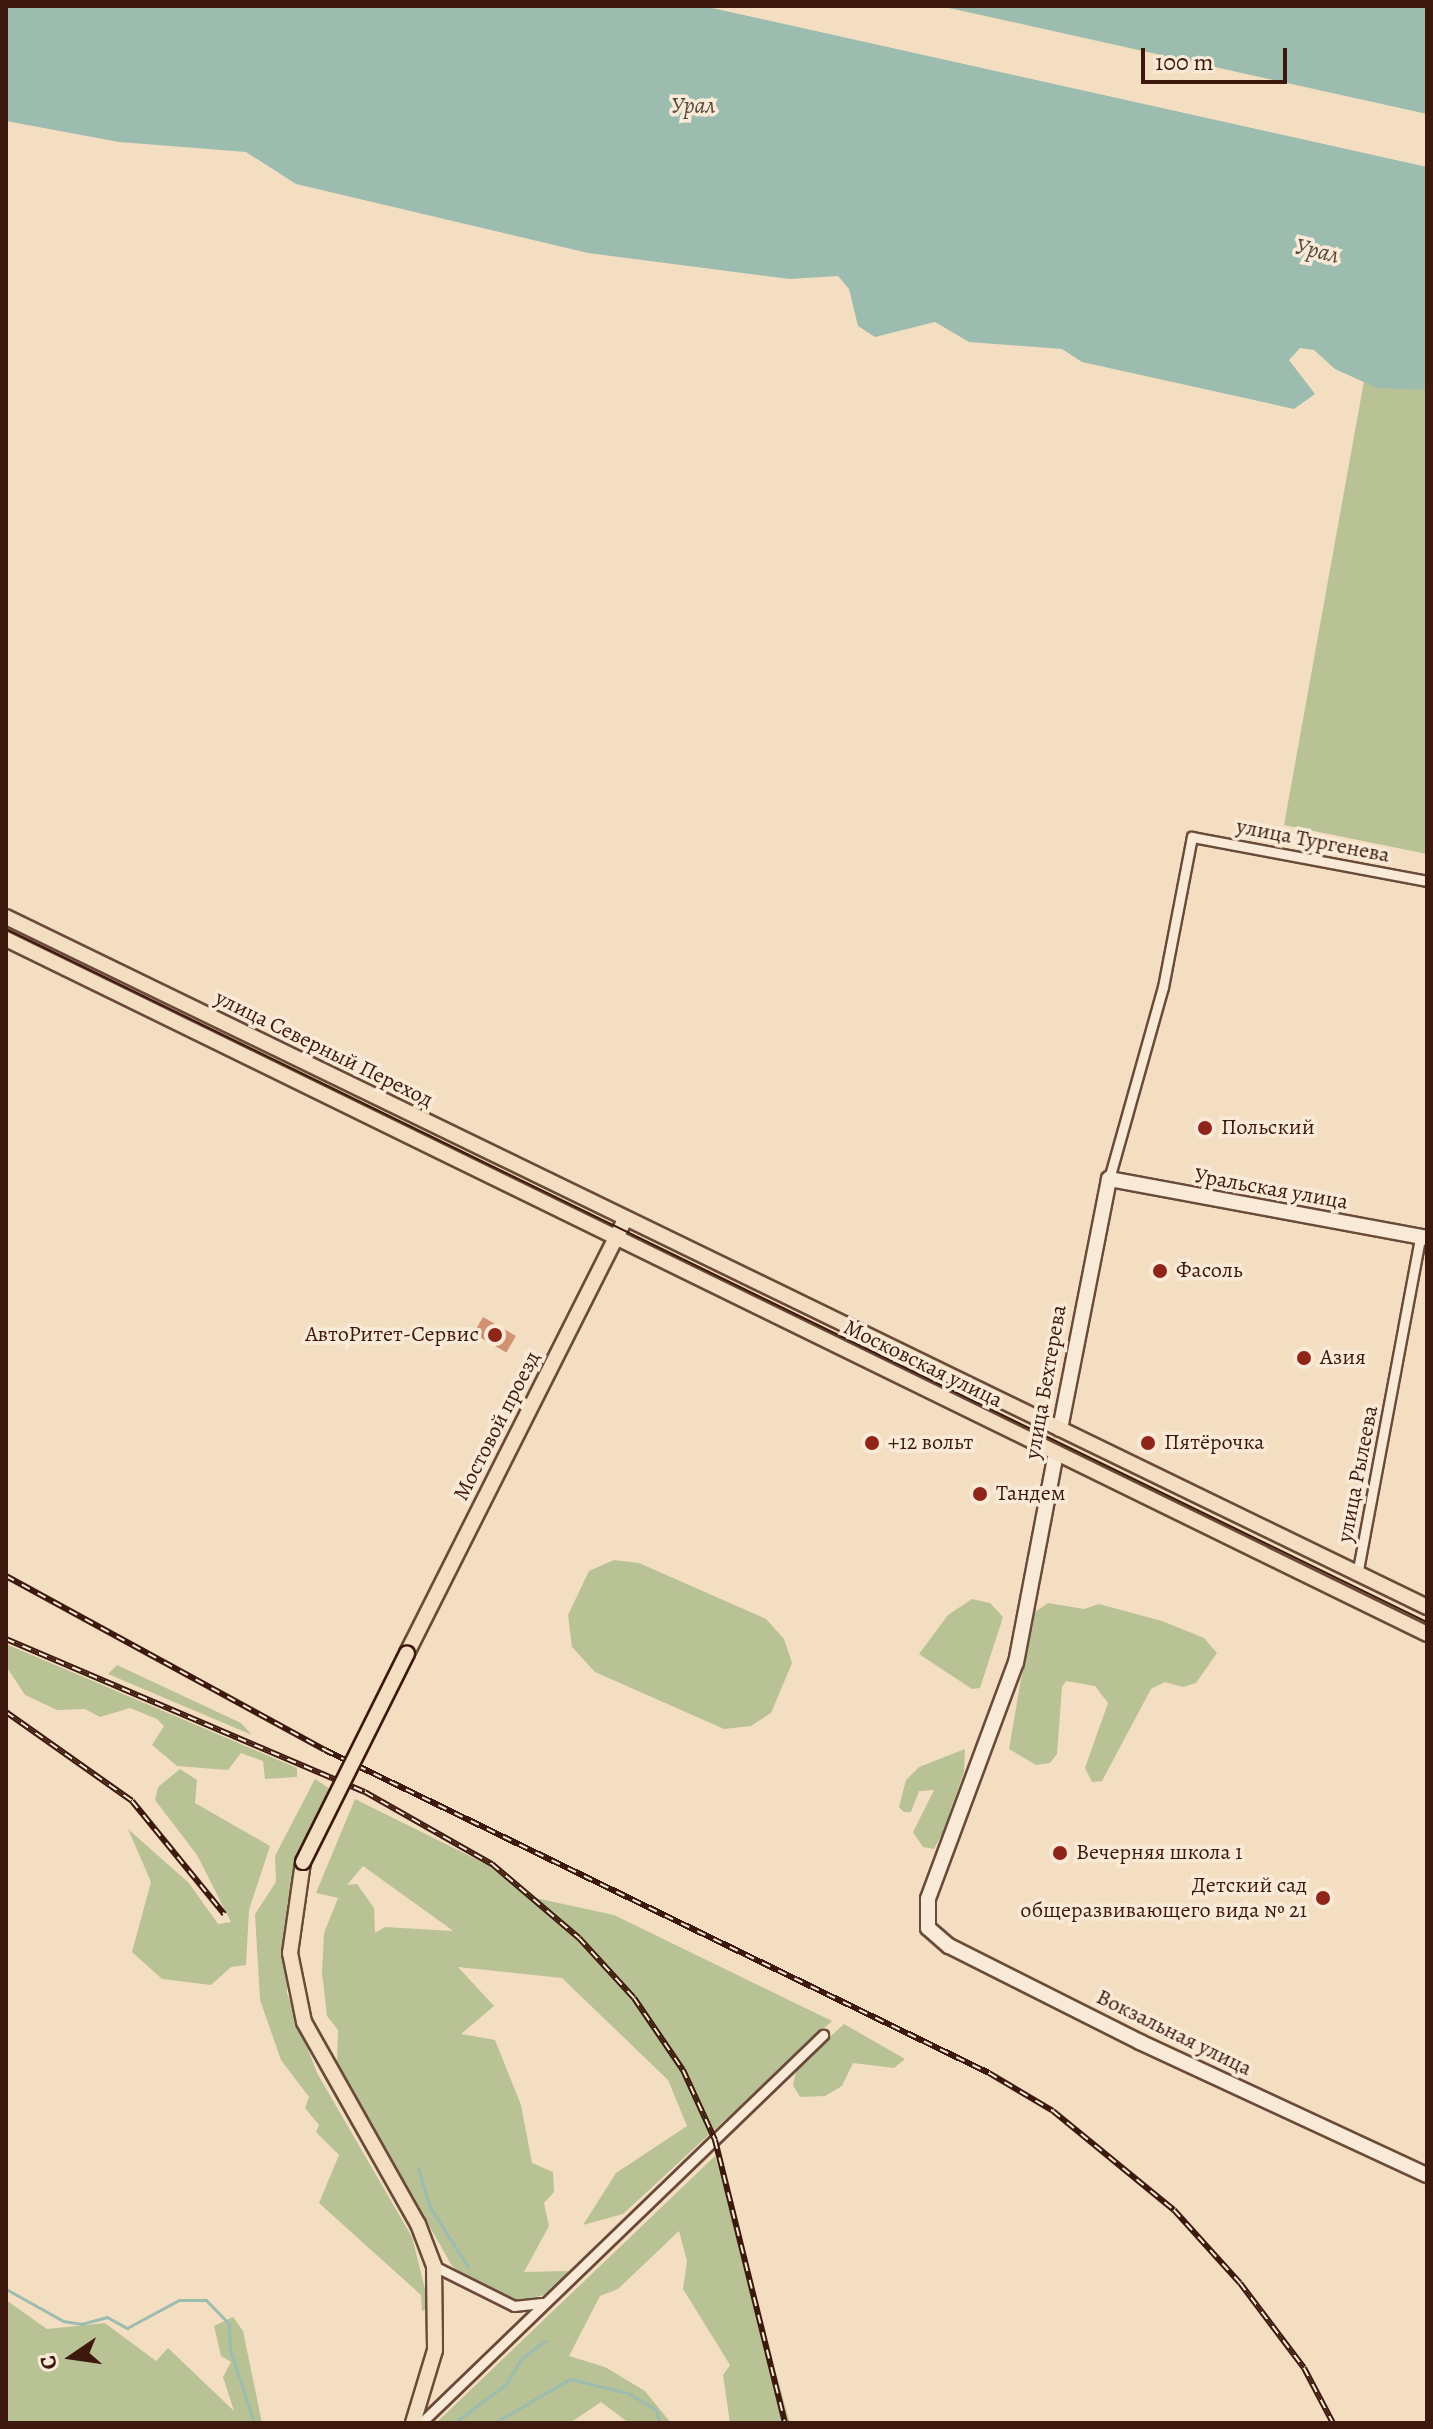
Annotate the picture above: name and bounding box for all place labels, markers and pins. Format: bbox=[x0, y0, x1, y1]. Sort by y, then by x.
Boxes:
place label: Польский bbox=[1221, 1115, 1315, 1141]
marker: Польский bbox=[1196, 1119, 1214, 1137]
place label: Фасоль bbox=[1176, 1258, 1243, 1284]
marker: Фасоль bbox=[1151, 1262, 1169, 1280]
place label: АвтоРитет-Сервис bbox=[305, 1322, 479, 1348]
marker: АвтоРитет-Сервис bbox=[486, 1326, 504, 1344]
place label: Азия bbox=[1320, 1345, 1366, 1371]
marker: Азия bbox=[1295, 1349, 1313, 1367]
place label: +12 вольт bbox=[888, 1430, 973, 1456]
place label: Пятёрочка bbox=[1164, 1430, 1264, 1456]
marker: +12 вольт bbox=[863, 1434, 881, 1452]
marker: Пятёрочка bbox=[1139, 1434, 1157, 1452]
place label: Тандем bbox=[996, 1481, 1065, 1507]
marker: Тандем bbox=[971, 1485, 989, 1503]
place label: Вечерняя школа 1 bbox=[1076, 1840, 1243, 1866]
marker: Вечерняя школа 1 bbox=[1051, 1844, 1069, 1862]
place label: Детский сад общеразвивающего вида № 21 bbox=[1020, 1872, 1307, 1924]
marker: Детский сад общеразвивающего вида № 21 bbox=[1314, 1889, 1332, 1907]

